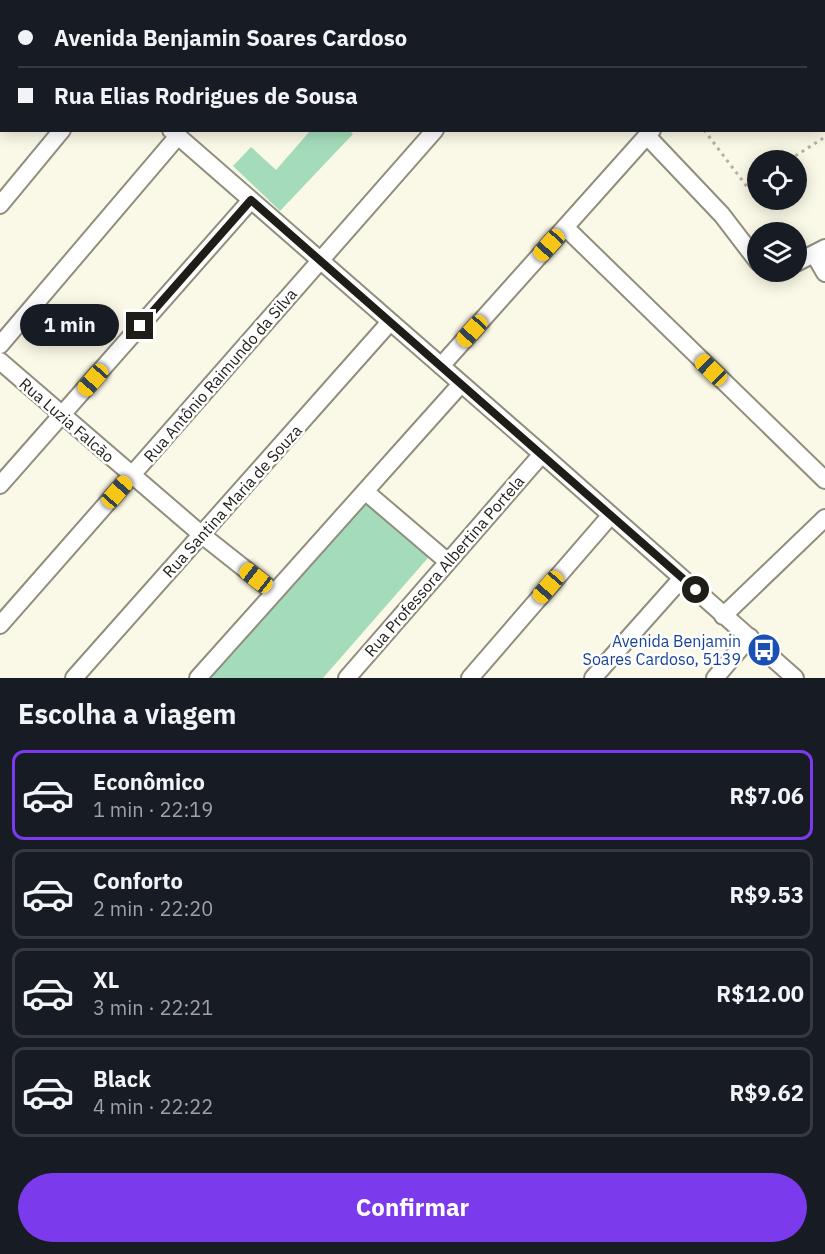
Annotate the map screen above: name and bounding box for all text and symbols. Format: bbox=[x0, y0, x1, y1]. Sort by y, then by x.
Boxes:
text: Avenida Benjamin Soares Cardoso bbox=[54, 23, 407, 52]
text: Rua Elias Rodrigues de Sousa bbox=[54, 81, 358, 110]
map controls bbox=[747, 150, 807, 282]
button: locate bbox=[747, 150, 807, 210]
button: layers bbox=[747, 222, 807, 282]
car bbox=[530, 226, 568, 264]
street label: Rua Antônio Raimundo da Silva bbox=[139, 284, 301, 466]
callout: 1 min bbox=[20, 305, 119, 347]
text: 1 min bbox=[43, 311, 96, 338]
route end bbox=[126, 312, 153, 339]
car bbox=[453, 312, 491, 350]
car bbox=[692, 351, 730, 389]
car bbox=[74, 361, 112, 399]
street label: Rua Luzia Falcão bbox=[15, 373, 119, 467]
street label: Rua Santina Maria de Souza bbox=[158, 420, 306, 581]
street label: Rua Professora Albertina Portela bbox=[360, 471, 528, 661]
car bbox=[98, 473, 136, 511]
car bbox=[236, 560, 276, 596]
car bbox=[529, 568, 567, 606]
route start bbox=[682, 576, 709, 603]
place label: Avenida Benjamin Soares Cardoso, 5139 bbox=[583, 631, 741, 669]
bus stop icon: Avenida Benjamin Soares Cardoso, 5139 bbox=[746, 632, 782, 668]
text: Escolha a viagem bbox=[18, 696, 236, 731]
text: Econômico bbox=[93, 767, 205, 796]
icon: car bbox=[21, 768, 75, 822]
text: R$7.06 bbox=[730, 781, 804, 810]
text: 1 min · 22:19 bbox=[93, 796, 213, 823]
text: Conforto bbox=[93, 866, 183, 895]
icon: car bbox=[21, 867, 75, 921]
text: R$9.53 bbox=[730, 880, 804, 909]
text: 2 min · 22:20 bbox=[93, 895, 213, 922]
text: XL bbox=[93, 965, 119, 994]
icon: car bbox=[21, 966, 75, 1020]
text: R$12.00 bbox=[716, 979, 804, 1008]
text: 3 min · 22:21 bbox=[93, 994, 213, 1021]
text: Black bbox=[93, 1064, 151, 1093]
icon: car bbox=[21, 1065, 75, 1119]
text: R$9.62 bbox=[730, 1078, 804, 1107]
text: 4 min · 22:22 bbox=[93, 1093, 213, 1120]
button: Confirmar bbox=[18, 1173, 807, 1242]

